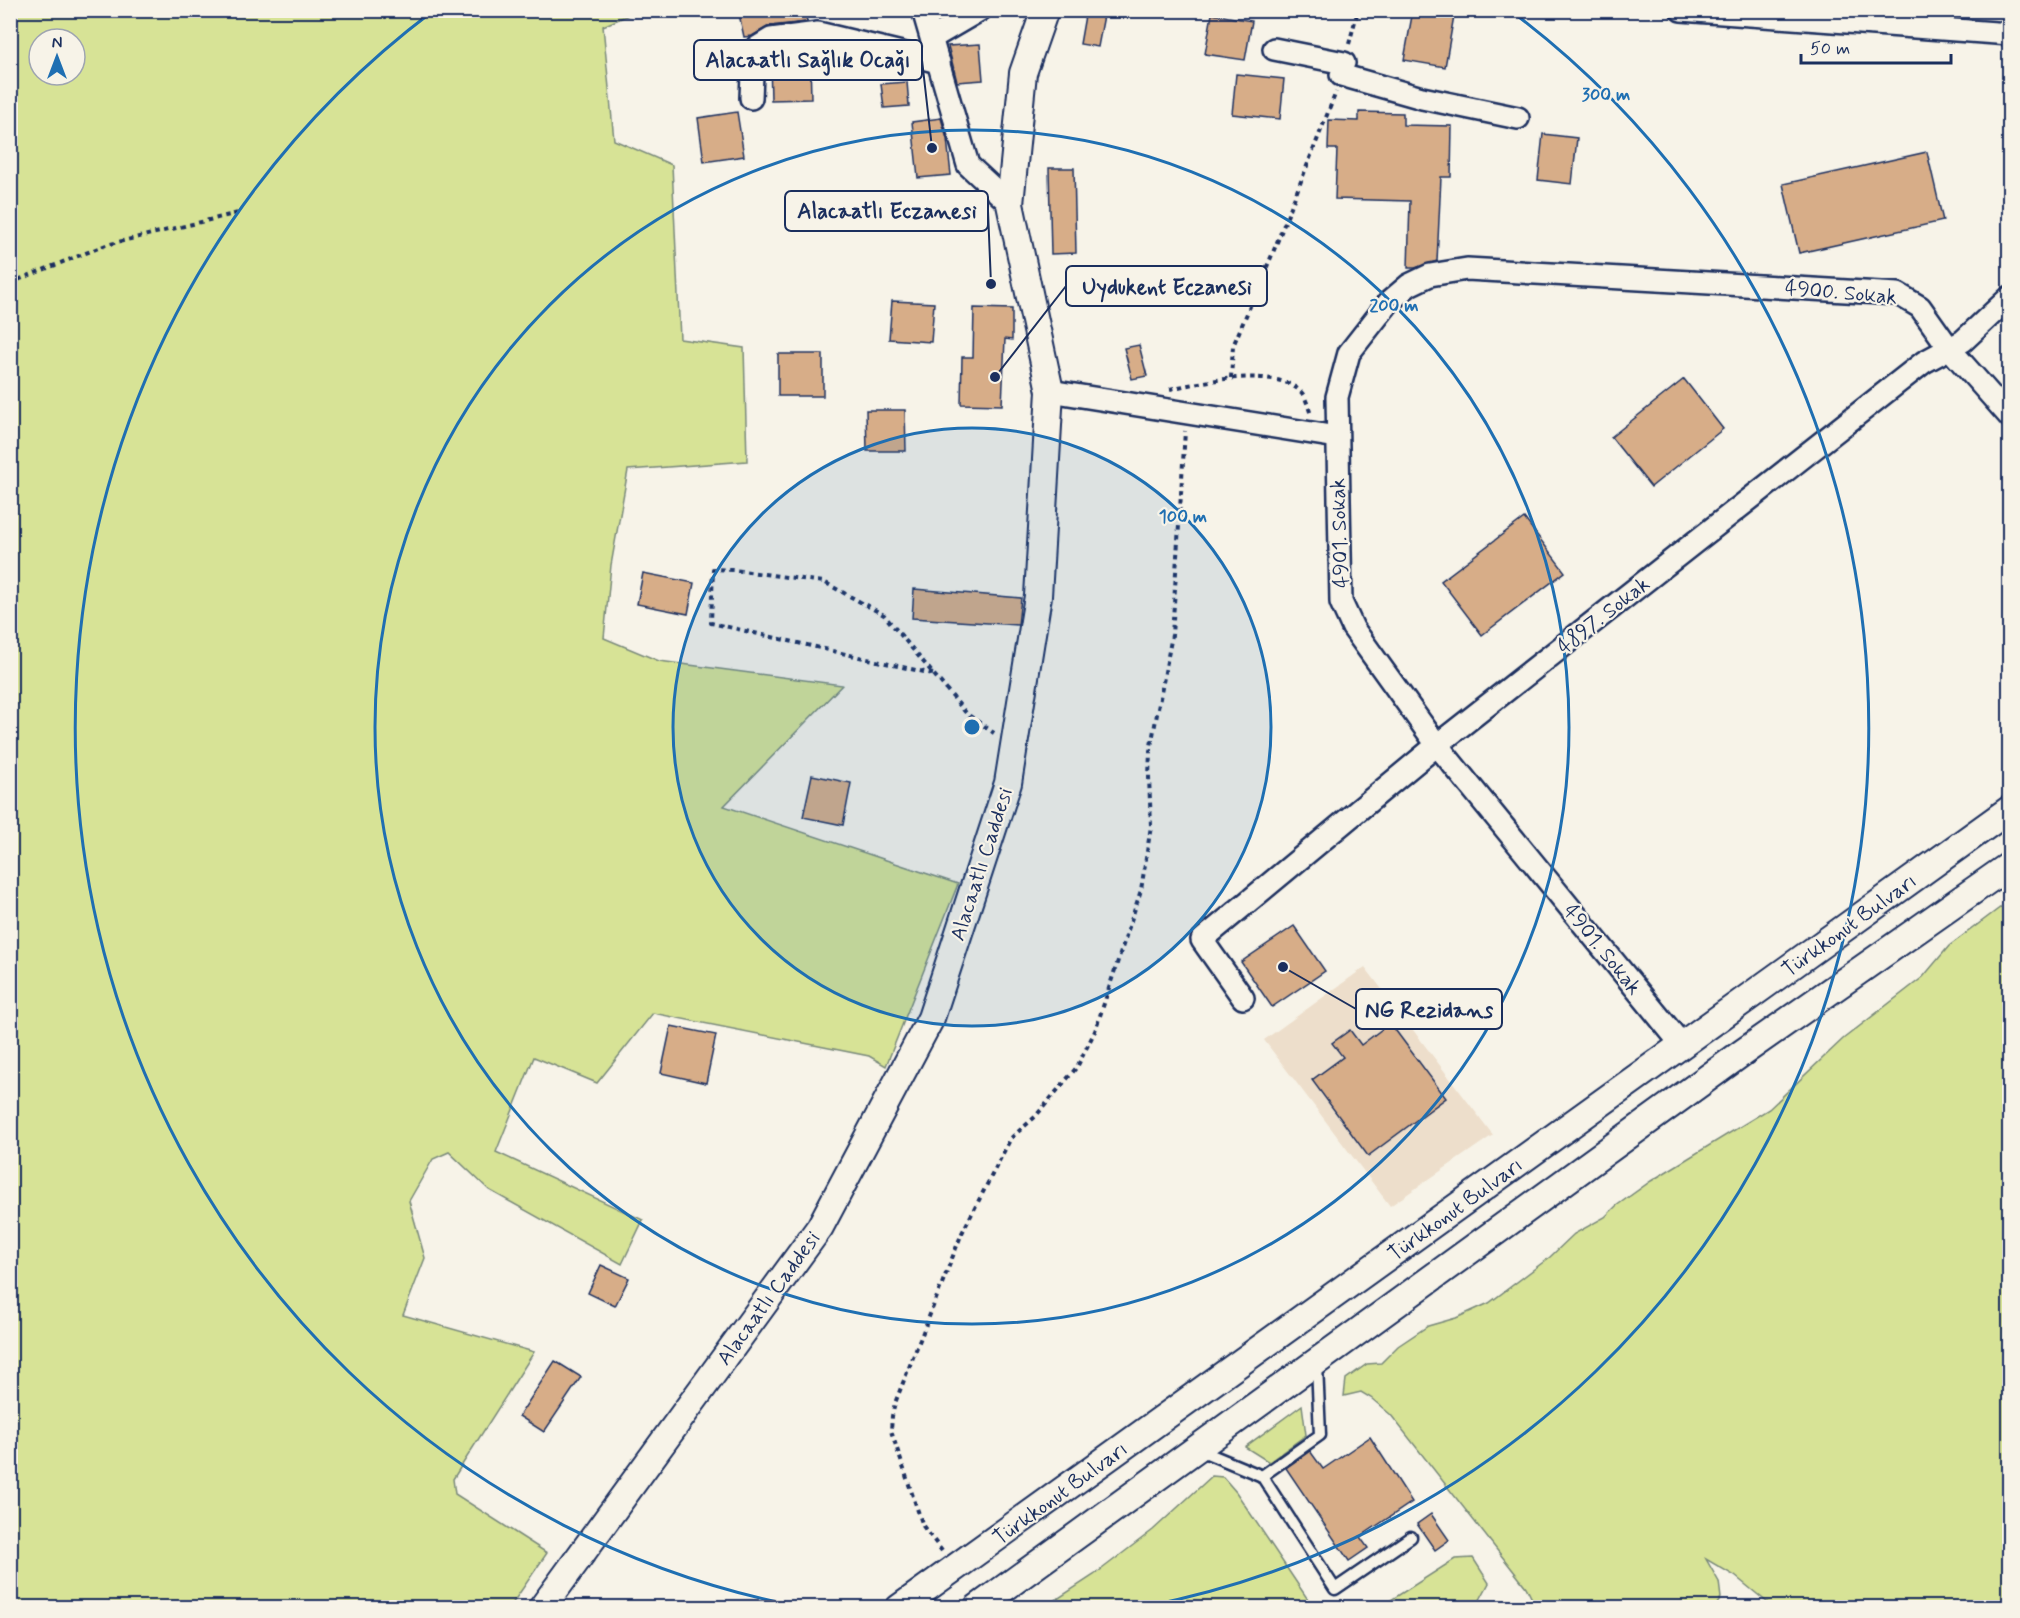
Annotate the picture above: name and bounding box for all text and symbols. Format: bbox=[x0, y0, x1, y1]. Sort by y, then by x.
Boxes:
north arrow bbox=[27, 27, 87, 87]
scale bar bbox=[1801, 27, 1951, 65]
text: N bbox=[52, 33, 62, 54]
text: 50 m bbox=[1810, 37, 1850, 61]
callout: Alacaatlı Sağlık Ocağı bbox=[694, 40, 922, 80]
text: Alacaatlı Sağlık Ocağı bbox=[705, 47, 911, 76]
text: 300 m bbox=[1582, 83, 1630, 107]
callout: Alacaatlı Eczanesi bbox=[785, 191, 988, 231]
text: Alacaatlı Eczanesi bbox=[797, 198, 977, 226]
callout: Uydukent Eczanesi bbox=[1066, 266, 1267, 306]
text: Uydukent Eczanesi bbox=[1082, 274, 1252, 303]
street label: 4900. Sokak bbox=[1784, 274, 1898, 312]
text: 200 m bbox=[1369, 294, 1419, 318]
street label: 4901. Sokak bbox=[1324, 478, 1356, 588]
text: 100 m bbox=[1159, 505, 1207, 529]
street label: 4897. Sokak bbox=[1551, 571, 1656, 661]
centre of rings bbox=[962, 717, 982, 737]
street label: Alacaatlı Caddesi bbox=[944, 784, 1020, 944]
street label: Türkkonut Bulvarı bbox=[1776, 867, 1923, 984]
street label: 4901. Sokak bbox=[1557, 898, 1648, 1001]
callout: NG Rezidans bbox=[1356, 989, 1502, 1029]
text: NG Rezidans bbox=[1365, 997, 1493, 1025]
street label: Türkkonut Bulvarı bbox=[1382, 1151, 1529, 1268]
street label: Alacaatlı Caddesi bbox=[711, 1226, 827, 1371]
street label: Türkkonut Bulvarı bbox=[987, 1435, 1134, 1552]

